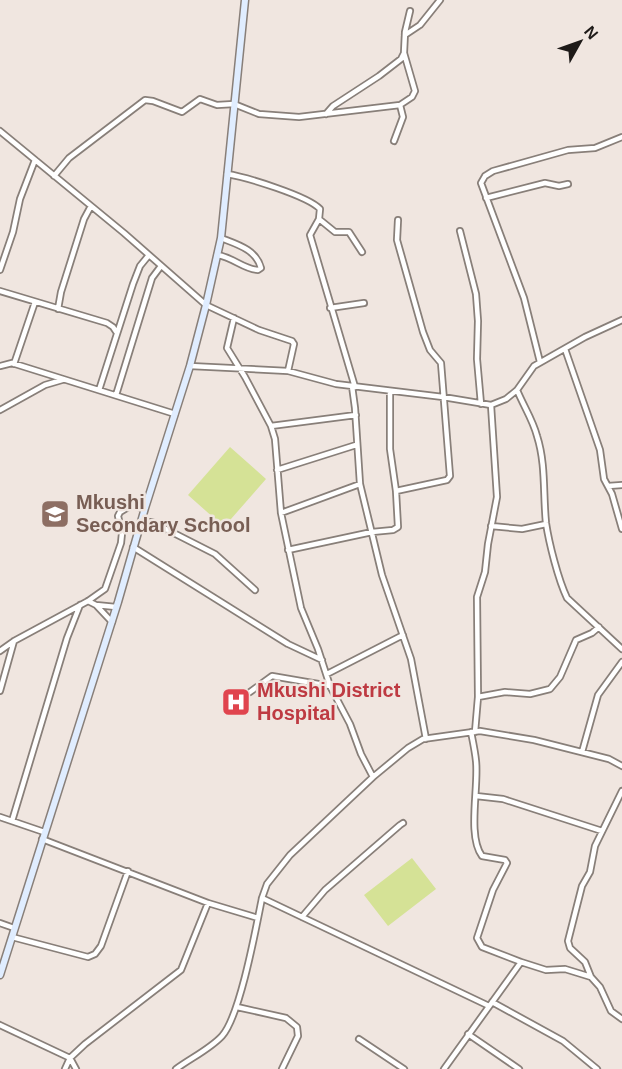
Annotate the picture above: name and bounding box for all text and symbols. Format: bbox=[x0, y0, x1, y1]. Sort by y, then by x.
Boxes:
north arrow bbox=[550, 12, 610, 72]
text: N bbox=[581, 23, 601, 43]
place label: Mkushi Secondary School bbox=[76, 491, 251, 536]
school or university icon: Mkushi Secondary School bbox=[39, 498, 71, 530]
place label: Mkushi District Hospital bbox=[257, 679, 401, 724]
hospital icon: Mkushi District Hospital bbox=[220, 686, 252, 718]

